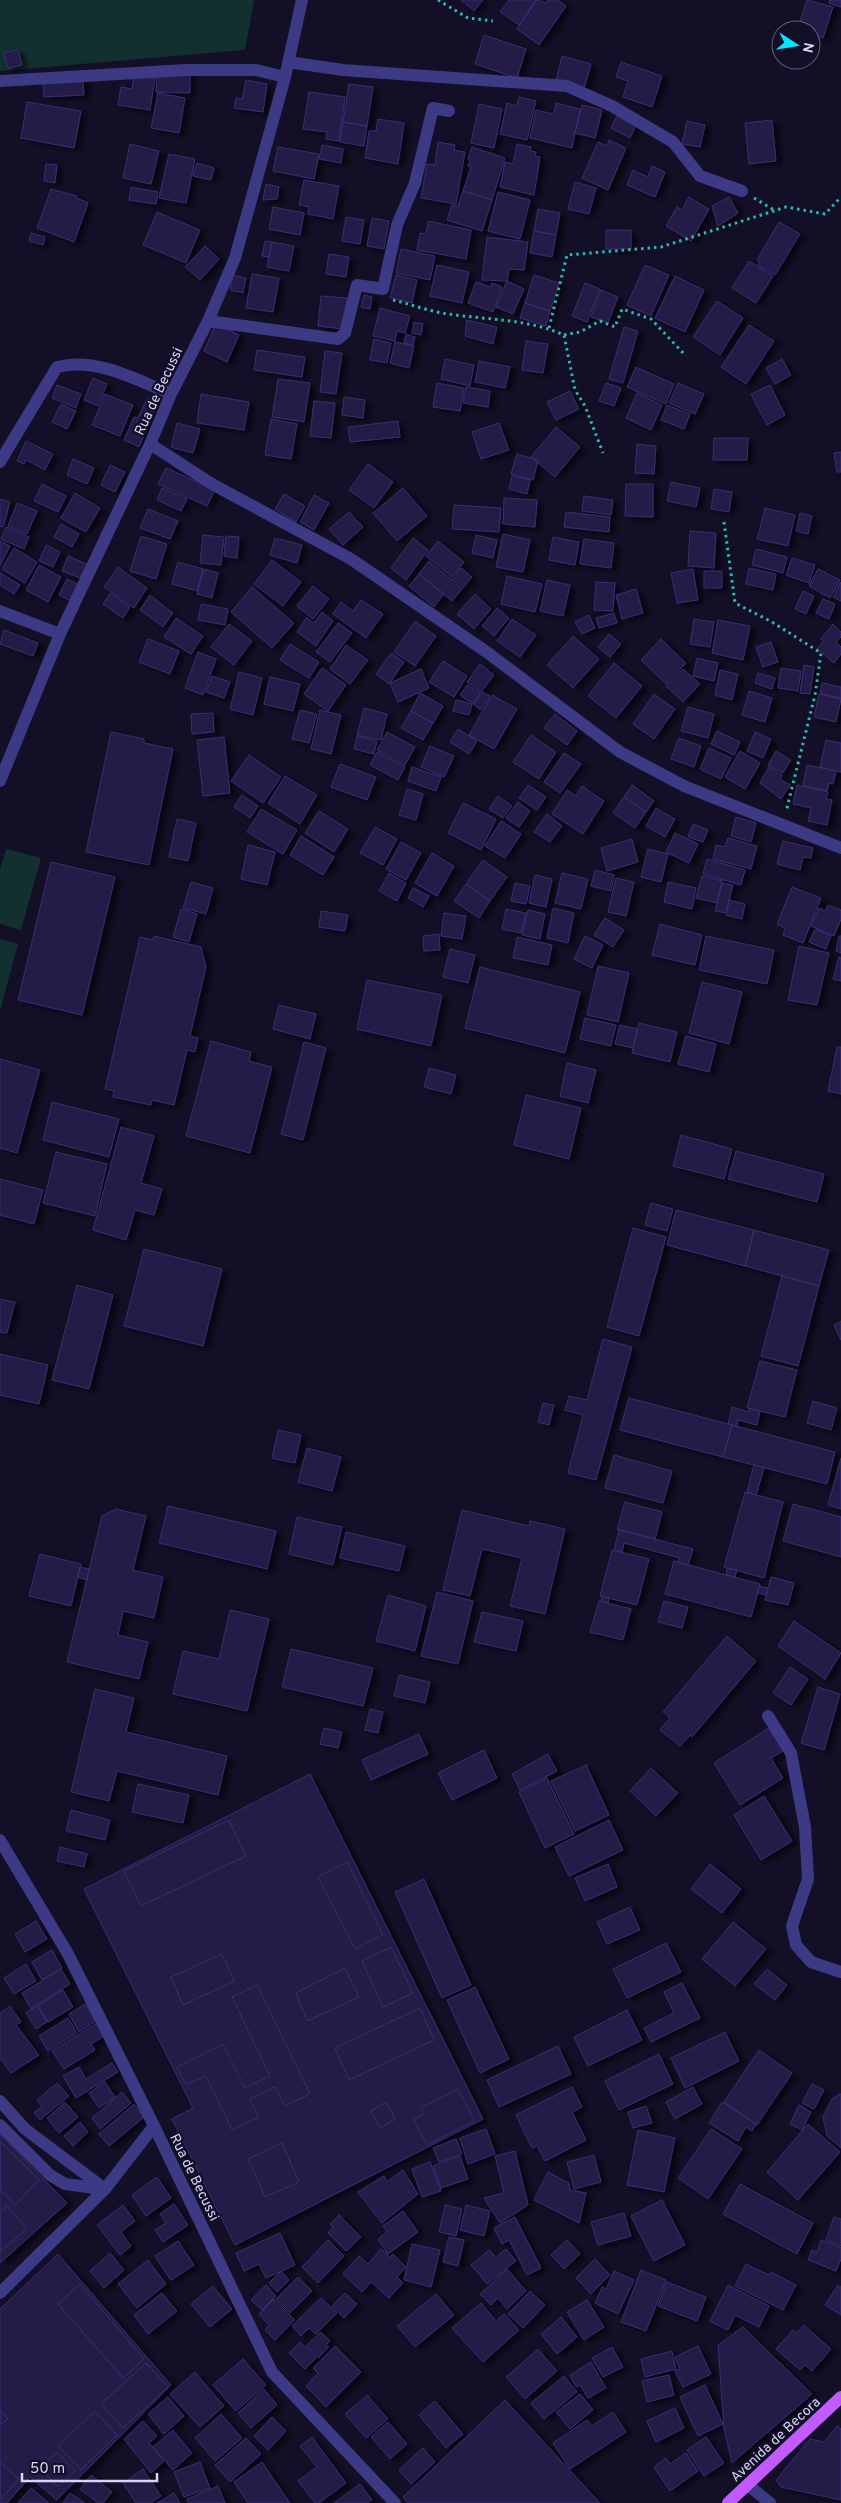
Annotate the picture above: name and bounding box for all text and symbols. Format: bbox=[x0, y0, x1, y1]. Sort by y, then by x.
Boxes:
north arrow bbox=[771, 20, 821, 70]
text: N bbox=[798, 41, 817, 54]
street label: Rua de Becussi bbox=[132, 345, 187, 438]
street label: Rua de Becussi bbox=[165, 2131, 222, 2224]
street label: Avenida de Becora bbox=[728, 2394, 825, 2486]
scale bar bbox=[22, 2450, 158, 2482]
text: 50 m bbox=[30, 2460, 65, 2479]

